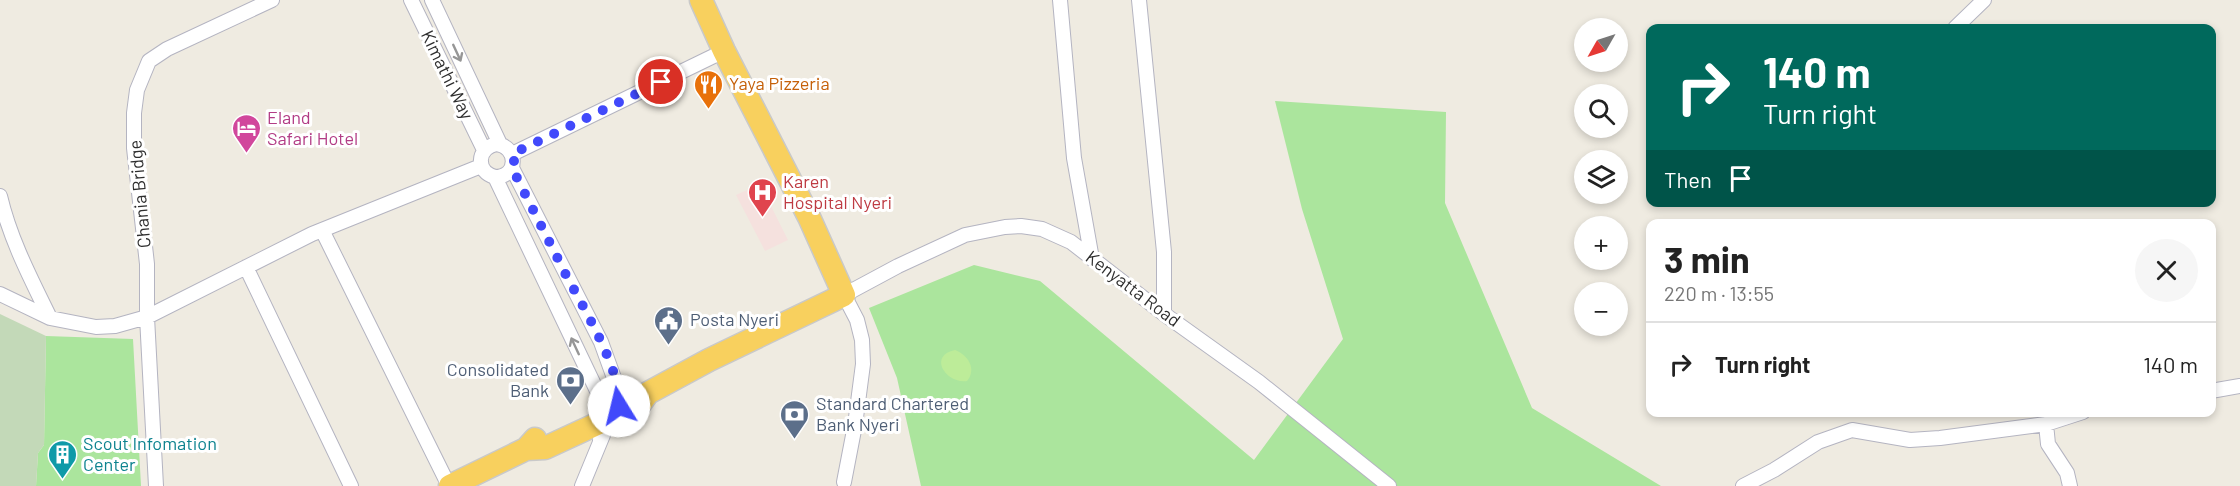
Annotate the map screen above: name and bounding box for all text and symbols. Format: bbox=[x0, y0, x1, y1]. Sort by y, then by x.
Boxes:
north arrow bbox=[1574, 18, 1628, 72]
map controls bbox=[1574, 18, 1628, 336]
street label: Kimathi Way bbox=[417, 26, 479, 123]
one-way arrow bbox=[451, 43, 463, 61]
text: 140 m bbox=[1763, 46, 1871, 96]
icon: right bbox=[1664, 48, 1742, 126]
pin bbox=[635, 56, 686, 107]
icon: arrive bbox=[644, 65, 677, 98]
restaurant icon: Yaya Pizzeria bbox=[692, 68, 724, 110]
place label: Yaya Pizzeria bbox=[729, 72, 830, 94]
button: search bbox=[1574, 84, 1628, 138]
text: Turn right bbox=[1763, 97, 1877, 129]
place label: Eland Safari Hotel bbox=[267, 106, 358, 149]
hotel icon: Eland Safari Hotel bbox=[230, 112, 262, 154]
street label: Chania Bridge bbox=[123, 139, 155, 249]
button: layers bbox=[1574, 150, 1628, 204]
icon: arrive bbox=[1724, 162, 1757, 195]
text: Then bbox=[1664, 166, 1712, 192]
place label: Karen Hospital Nyeri bbox=[783, 170, 892, 213]
hospital icon: Karen Hospital Nyeri bbox=[746, 176, 778, 218]
button: + bbox=[1574, 216, 1628, 270]
text: 3 min bbox=[1664, 237, 1750, 280]
button: close bbox=[2135, 239, 2198, 302]
street label: Kenyatta Road bbox=[1082, 245, 1185, 331]
text: 220 m · 13:55 bbox=[1664, 281, 1774, 305]
button: − bbox=[1574, 282, 1628, 336]
public building icon: Posta Nyeri bbox=[653, 304, 685, 346]
place label: Posta Nyeri bbox=[690, 308, 779, 330]
one-way arrow bbox=[569, 338, 581, 356]
icon: right bbox=[1664, 348, 1697, 381]
text: Turn right bbox=[1715, 351, 1810, 377]
text: 140 m bbox=[2143, 351, 2198, 377]
place label: Consolidated Bank bbox=[447, 358, 549, 401]
bank icon: Consolidated Bank bbox=[554, 364, 586, 406]
position arrow bbox=[587, 374, 651, 438]
place label: Standard Chartered Bank Nyeri bbox=[816, 392, 969, 435]
bank icon: Standard Chartered Bank Nyeri bbox=[779, 398, 811, 440]
place label: Scout Infomation Center bbox=[83, 432, 217, 475]
building icon: Scout Infomation Center bbox=[46, 438, 78, 480]

